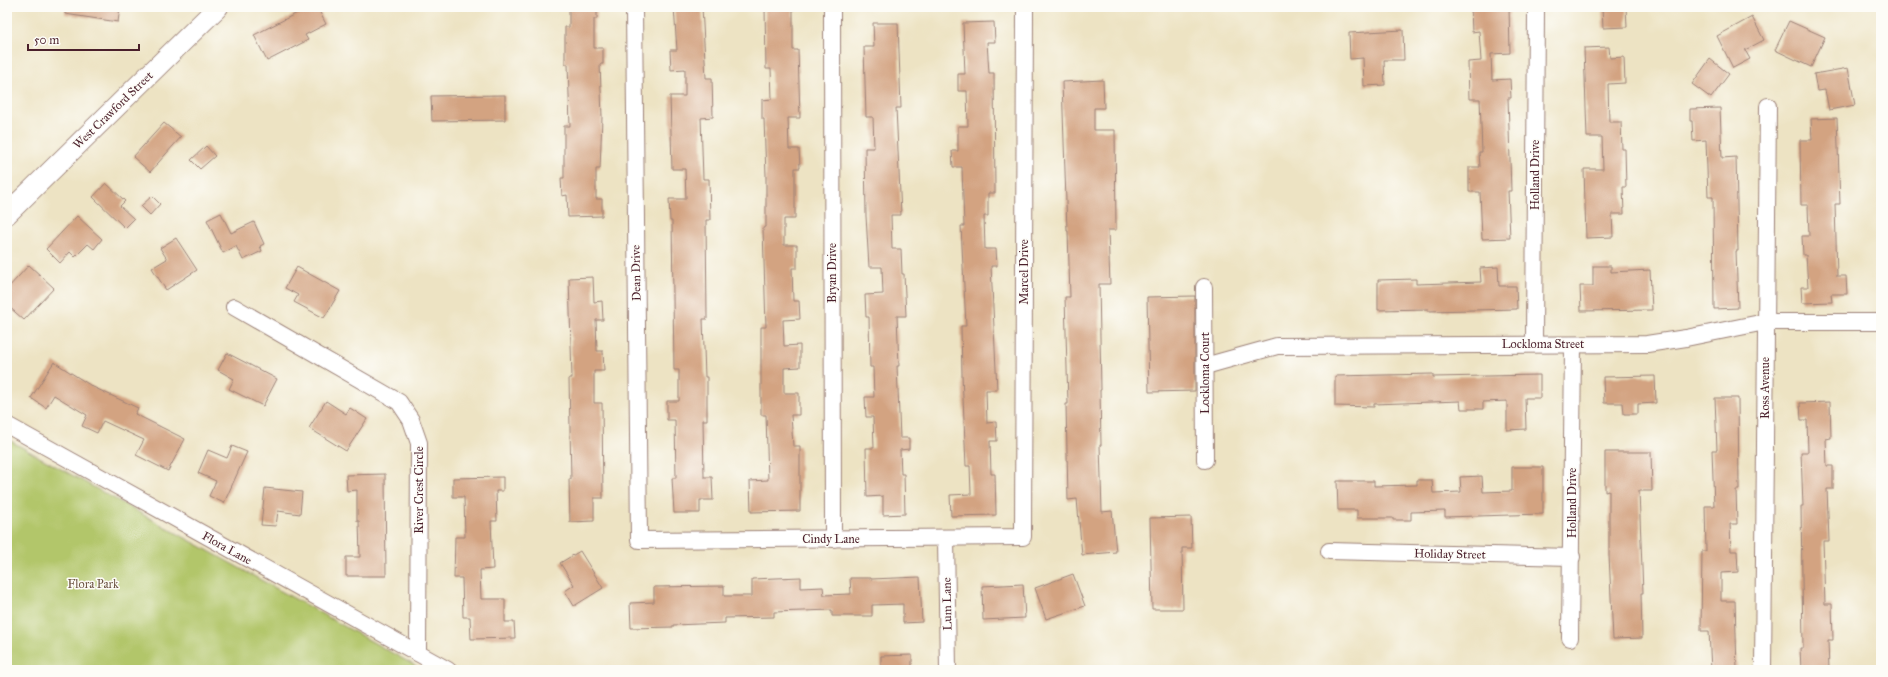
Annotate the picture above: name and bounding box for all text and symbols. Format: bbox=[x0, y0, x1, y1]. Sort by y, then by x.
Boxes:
scale bar bbox=[28, 26, 139, 52]
text: 50 m bbox=[34, 33, 59, 47]
street label: West Crawford Street bbox=[70, 68, 156, 152]
street label: Holland Drive bbox=[1528, 140, 1542, 210]
street label: Marcel Drive bbox=[1017, 239, 1031, 305]
street label: Bryan Drive bbox=[825, 243, 839, 303]
street label: Dean Drive bbox=[629, 245, 643, 301]
street label: Lockloma Court bbox=[1198, 331, 1212, 414]
street label: Lockloma Street bbox=[1502, 337, 1585, 351]
street label: Ross Avenue bbox=[1758, 357, 1772, 419]
street label: River Crest Circle bbox=[412, 446, 426, 534]
street label: Holland Drive bbox=[1565, 468, 1579, 538]
street label: Flora Lane bbox=[200, 529, 254, 567]
street label: Cindy Lane bbox=[802, 532, 860, 546]
street label: Holiday Street bbox=[1414, 546, 1487, 562]
park label: Flora Park bbox=[68, 577, 119, 591]
street label: Lum Lane bbox=[940, 577, 954, 631]

